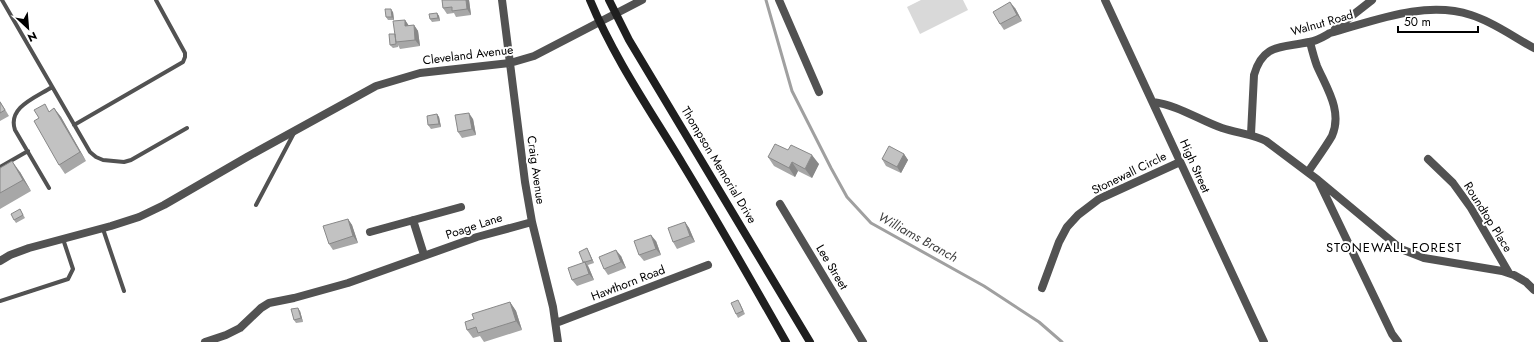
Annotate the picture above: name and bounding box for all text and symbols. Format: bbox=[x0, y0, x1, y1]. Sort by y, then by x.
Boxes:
street label: Walnut Road bbox=[1289, 6, 1355, 40]
north arrow bbox=[8, 8, 48, 48]
scale bar bbox=[1398, 8, 1478, 34]
text: 50 m bbox=[1404, 13, 1431, 31]
text: N bbox=[25, 28, 40, 46]
street label: Cleveland Avenue bbox=[422, 41, 514, 69]
street label: Thompson Memorial Drive bbox=[677, 103, 761, 227]
street label: Craig Avenue bbox=[522, 135, 550, 205]
street label: High Street bbox=[1175, 136, 1215, 196]
street label: Stonewall Circle bbox=[1089, 147, 1169, 199]
street label: Roundtop Place bbox=[1459, 178, 1517, 256]
water label: Williams Branch bbox=[875, 207, 962, 267]
street label: Poage Lane bbox=[443, 208, 505, 244]
district label: STONEWALL FOREST bbox=[1326, 238, 1462, 257]
street label: Lee Street bbox=[811, 241, 853, 293]
street label: Hawthorn Road bbox=[588, 261, 668, 305]

